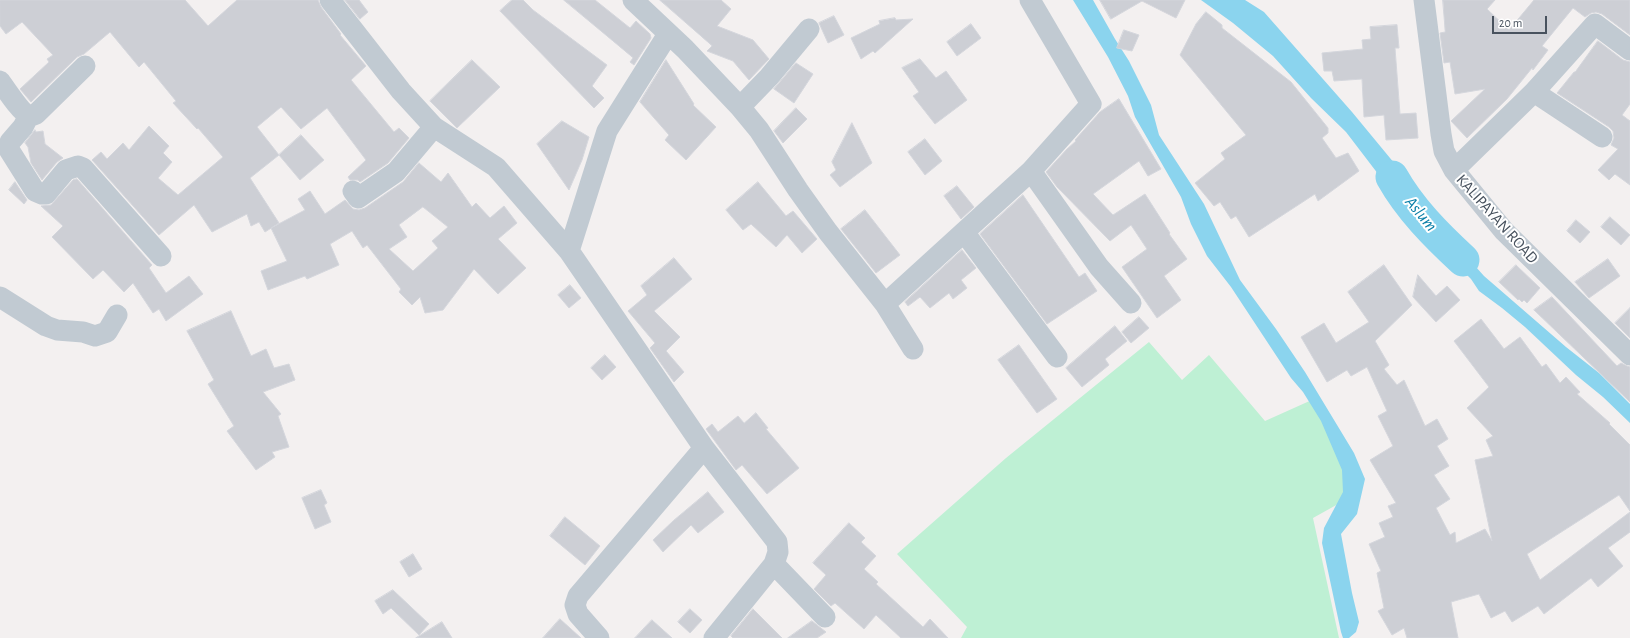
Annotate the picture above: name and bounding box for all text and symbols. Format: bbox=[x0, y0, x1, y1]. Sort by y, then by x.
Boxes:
scale bar bbox=[1494, 8, 1549, 34]
text: 20 m bbox=[1499, 17, 1522, 29]
street label: KALIPAYAN ROAD bbox=[1452, 170, 1542, 268]
water label: Aslum bbox=[1401, 192, 1441, 236]

